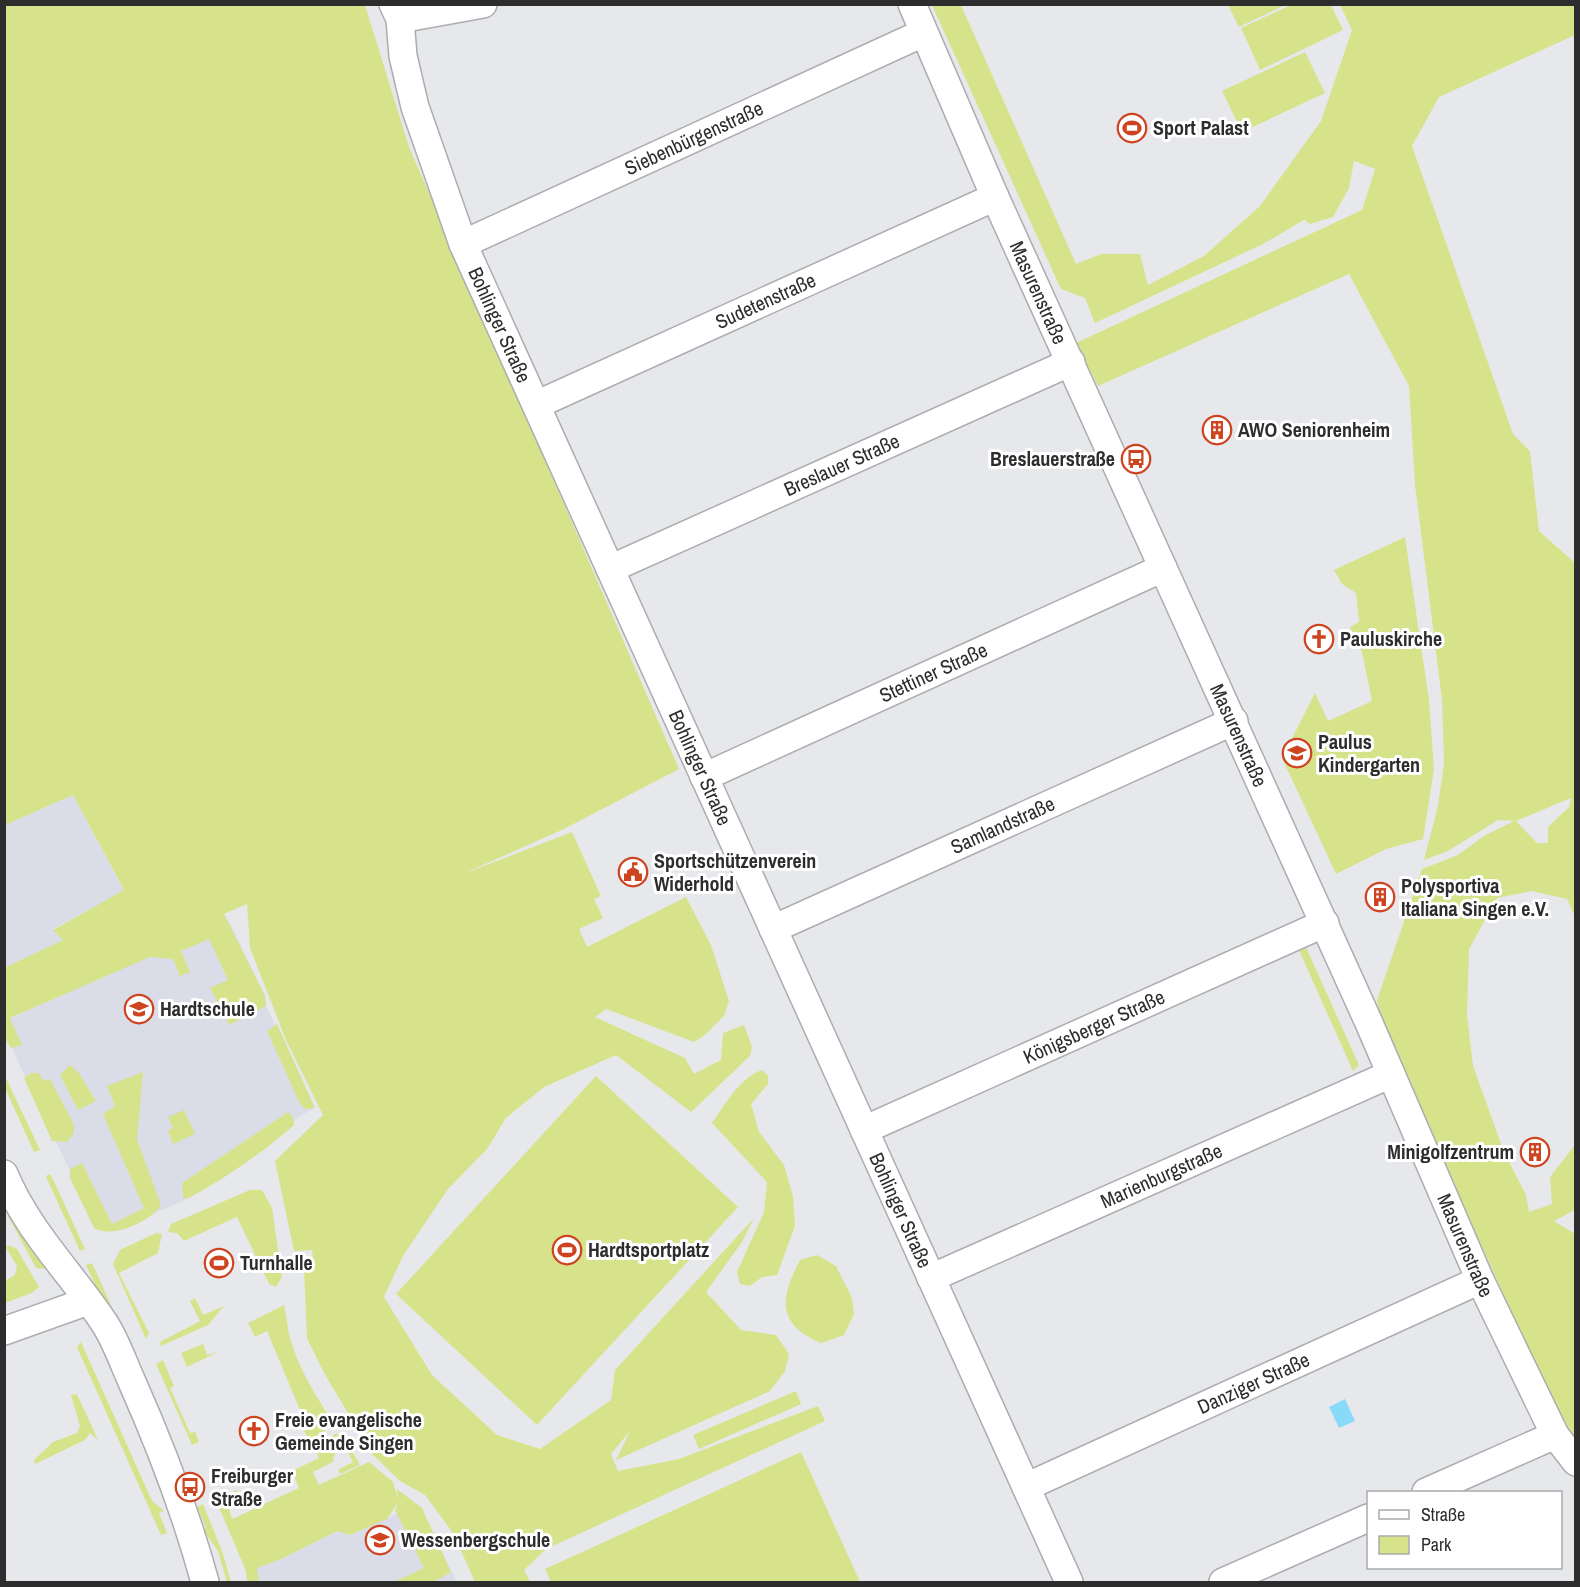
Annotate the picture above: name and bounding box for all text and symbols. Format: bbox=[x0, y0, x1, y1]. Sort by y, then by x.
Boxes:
street label: Siebenbürgenstraße bbox=[620, 94, 767, 181]
sports icon: Sport Palast bbox=[1116, 112, 1148, 144]
place label: Sport Palast bbox=[1153, 114, 1249, 141]
street label: Masurenstraße bbox=[1004, 237, 1074, 348]
street label: Bohlinger Straße bbox=[462, 263, 538, 387]
street label: Sudetenstraße bbox=[711, 266, 820, 335]
building icon: AWO Seniorenheim bbox=[1201, 414, 1233, 446]
place label: AWO Seniorenheim bbox=[1238, 416, 1390, 443]
street label: Breslauer Straße bbox=[779, 427, 904, 502]
bus stop icon: Breslauerstraße bbox=[1120, 443, 1152, 475]
place label: Breslauerstraße bbox=[990, 445, 1115, 472]
church icon: Pauluskirche bbox=[1303, 623, 1335, 655]
place label: Pauluskirche bbox=[1340, 625, 1442, 652]
street label: Stettiner Straße bbox=[875, 636, 991, 708]
street label: Masurenstraße bbox=[1204, 679, 1274, 791]
street label: Bohlinger Straße bbox=[663, 705, 738, 829]
place label: Paulus Kindergarten bbox=[1318, 728, 1420, 778]
school or university icon: Paulus Kindergarten bbox=[1281, 737, 1313, 769]
street label: Samlandstraße bbox=[946, 790, 1059, 860]
place label: Sportschützenverein Widerhold bbox=[654, 847, 816, 897]
public building icon: Sportschützenverein Widerhold bbox=[617, 856, 649, 888]
place label: Polysportiva Italiana Singen e.V. bbox=[1401, 872, 1549, 922]
building icon: Polysportiva Italiana Singen e.V. bbox=[1364, 881, 1396, 913]
street label: Königsberger Straße bbox=[1019, 983, 1169, 1070]
school or university icon: Hardtschule bbox=[123, 993, 155, 1025]
place label: Hardtschule bbox=[160, 995, 255, 1022]
building icon: Minigolfzentrum bbox=[1519, 1136, 1551, 1168]
street label: Marienburgstraße bbox=[1096, 1137, 1226, 1214]
place label: Minigolfzentrum bbox=[1387, 1138, 1514, 1165]
street label: Bohlinger Straße bbox=[863, 1148, 939, 1272]
street label: Masurenstraße bbox=[1431, 1189, 1500, 1301]
sports icon: Hardtsportplatz bbox=[551, 1234, 583, 1266]
place label: Hardtsportplatz bbox=[588, 1236, 709, 1263]
sports icon: Turnhalle bbox=[203, 1247, 235, 1279]
place label: Turnhalle bbox=[240, 1249, 313, 1276]
street label: Danziger Straße bbox=[1193, 1346, 1314, 1420]
place label: Freie evangelische Gemeinde Singen bbox=[275, 1406, 422, 1456]
church icon: Freie evangelische Gemeinde Singen bbox=[238, 1415, 270, 1447]
place label: Freiburger Straße bbox=[211, 1462, 294, 1512]
bus stop icon: Freiburger Straße bbox=[174, 1471, 206, 1503]
legend bbox=[1367, 1491, 1562, 1569]
text: Straße bbox=[1421, 1502, 1465, 1527]
school or university icon: Wessenbergschule bbox=[364, 1524, 396, 1556]
place label: Wessenbergschule bbox=[401, 1526, 550, 1553]
text: Park bbox=[1421, 1532, 1452, 1557]

